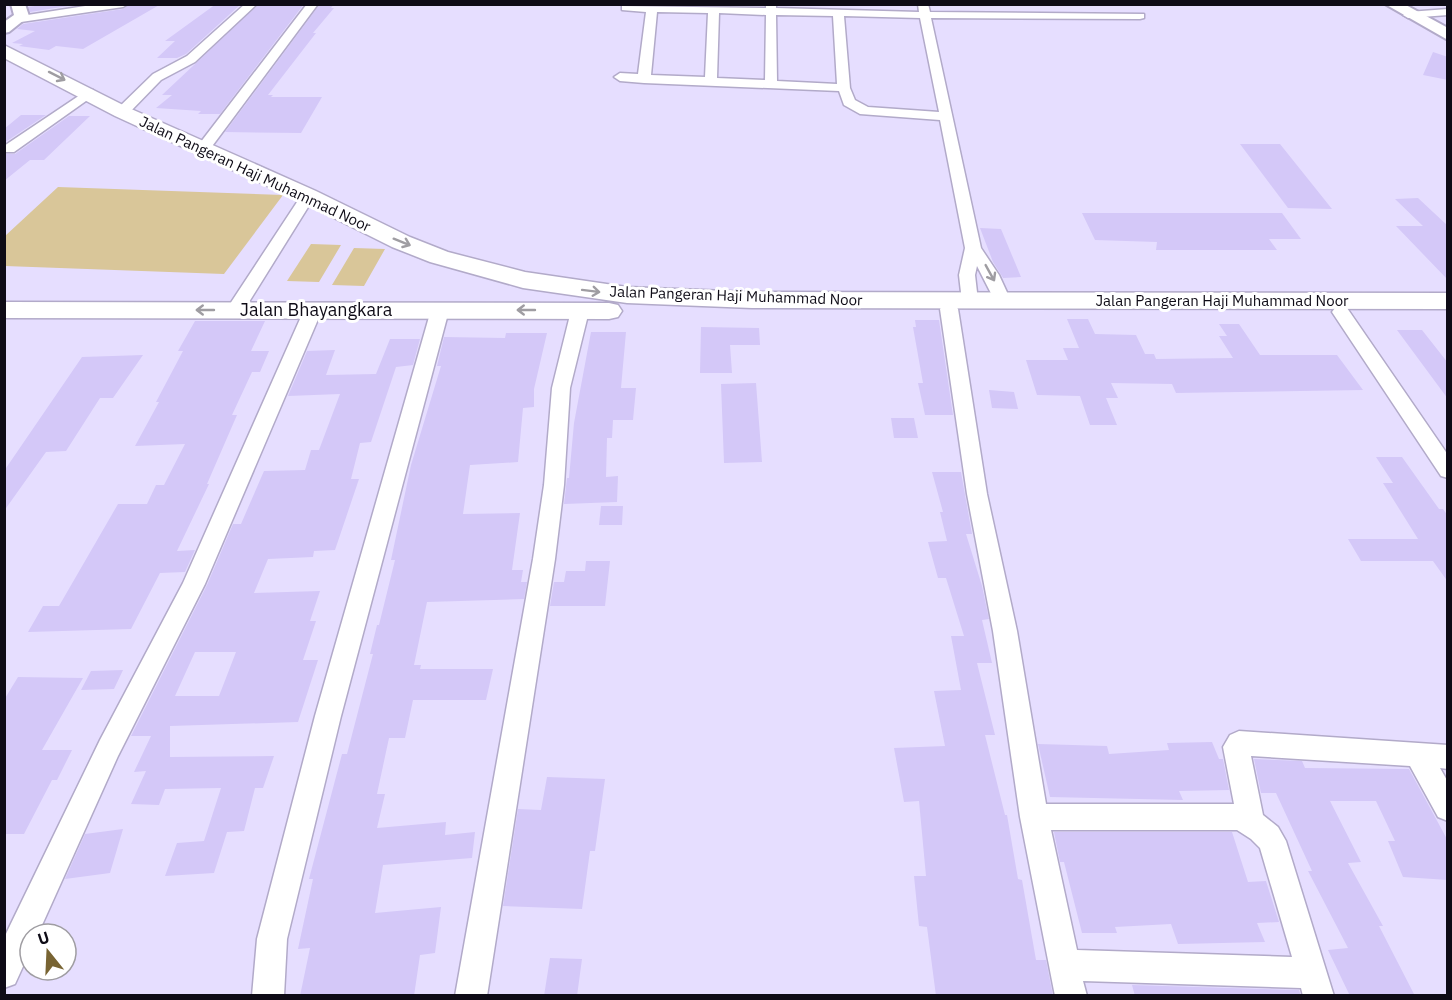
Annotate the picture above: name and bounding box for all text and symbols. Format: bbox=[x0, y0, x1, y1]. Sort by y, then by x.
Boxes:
one-way arrow bbox=[47, 71, 65, 82]
street label: Jalan Pangeran Haji Muhammad Noor bbox=[136, 111, 374, 236]
one-way arrow bbox=[393, 237, 411, 248]
one-way arrow bbox=[985, 264, 996, 282]
street label: Jalan Pangeran Haji Muhammad Noor bbox=[609, 282, 863, 309]
one-way arrow bbox=[580, 285, 600, 296]
street label: Jalan Pangeran Haji Muhammad Noor bbox=[1095, 291, 1349, 310]
street label: Jalan Bhayangkara bbox=[240, 298, 393, 321]
one-way arrow bbox=[196, 304, 216, 316]
one-way arrow bbox=[517, 304, 537, 316]
north arrow bbox=[18, 922, 78, 982]
text: U bbox=[35, 927, 52, 949]

